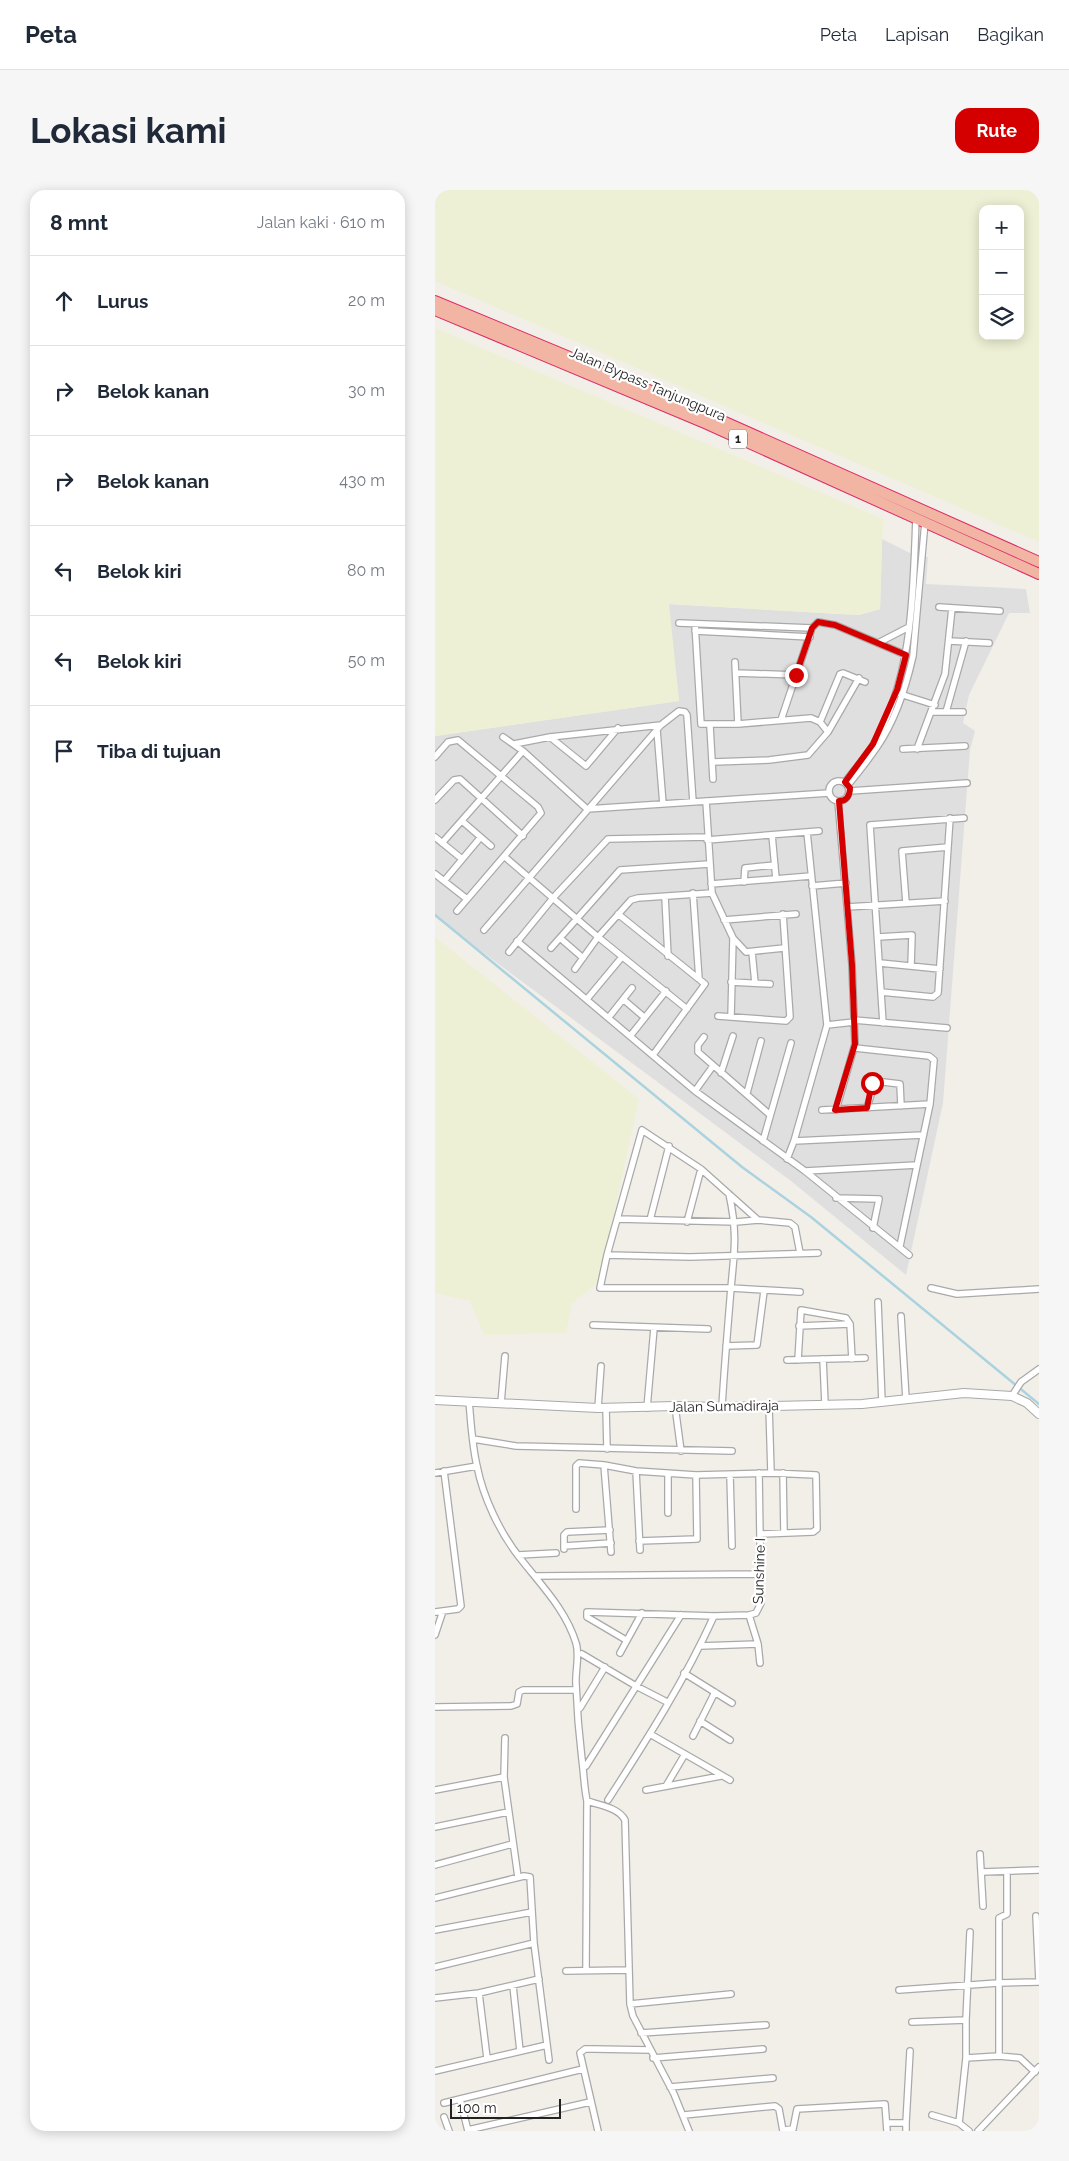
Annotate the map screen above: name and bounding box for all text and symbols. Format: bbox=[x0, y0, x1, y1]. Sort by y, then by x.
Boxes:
text: Peta bbox=[25, 20, 77, 49]
text: Peta bbox=[820, 24, 857, 45]
text: Lapisan bbox=[885, 24, 949, 45]
text: Bagikan bbox=[977, 24, 1044, 45]
button: Rute bbox=[955, 108, 1039, 153]
text: Lokasi kami bbox=[30, 110, 227, 151]
map controls bbox=[979, 205, 1024, 340]
button: + bbox=[979, 205, 1024, 250]
text: 8 mnt bbox=[50, 210, 108, 235]
text: Jalan kaki · 610 m bbox=[257, 213, 385, 232]
button: − bbox=[979, 250, 1024, 295]
icon: ahead bbox=[50, 287, 78, 315]
text: Lurus bbox=[97, 290, 148, 312]
text: 20 m bbox=[348, 291, 385, 310]
button: layers bbox=[979, 295, 1024, 340]
street label: Jalan Bypass Tanjungpura bbox=[568, 344, 728, 424]
icon: right bbox=[50, 377, 78, 405]
text: Belok kanan bbox=[97, 380, 209, 402]
text: 30 m bbox=[348, 381, 385, 400]
road number: 1 bbox=[729, 430, 747, 448]
icon: right bbox=[50, 467, 78, 495]
text: Belok kanan bbox=[97, 470, 209, 492]
text: 430 m bbox=[339, 471, 385, 490]
icon: left bbox=[50, 557, 78, 585]
text: Belok kiri bbox=[97, 560, 182, 582]
text: 80 m bbox=[347, 561, 385, 580]
icon: left bbox=[50, 647, 78, 675]
text: Belok kiri bbox=[97, 650, 182, 672]
text: 50 m bbox=[348, 651, 385, 670]
route end bbox=[785, 664, 808, 687]
icon: arrive bbox=[50, 737, 78, 765]
text: Tiba di tujuan bbox=[97, 740, 221, 762]
route start bbox=[861, 1072, 884, 1095]
street label: Jalan Sumadiraja bbox=[669, 1397, 779, 1415]
street label: Sunshine I bbox=[750, 1538, 768, 1604]
scale bar bbox=[450, 2096, 561, 2119]
text: 100 m bbox=[457, 2100, 497, 2116]

